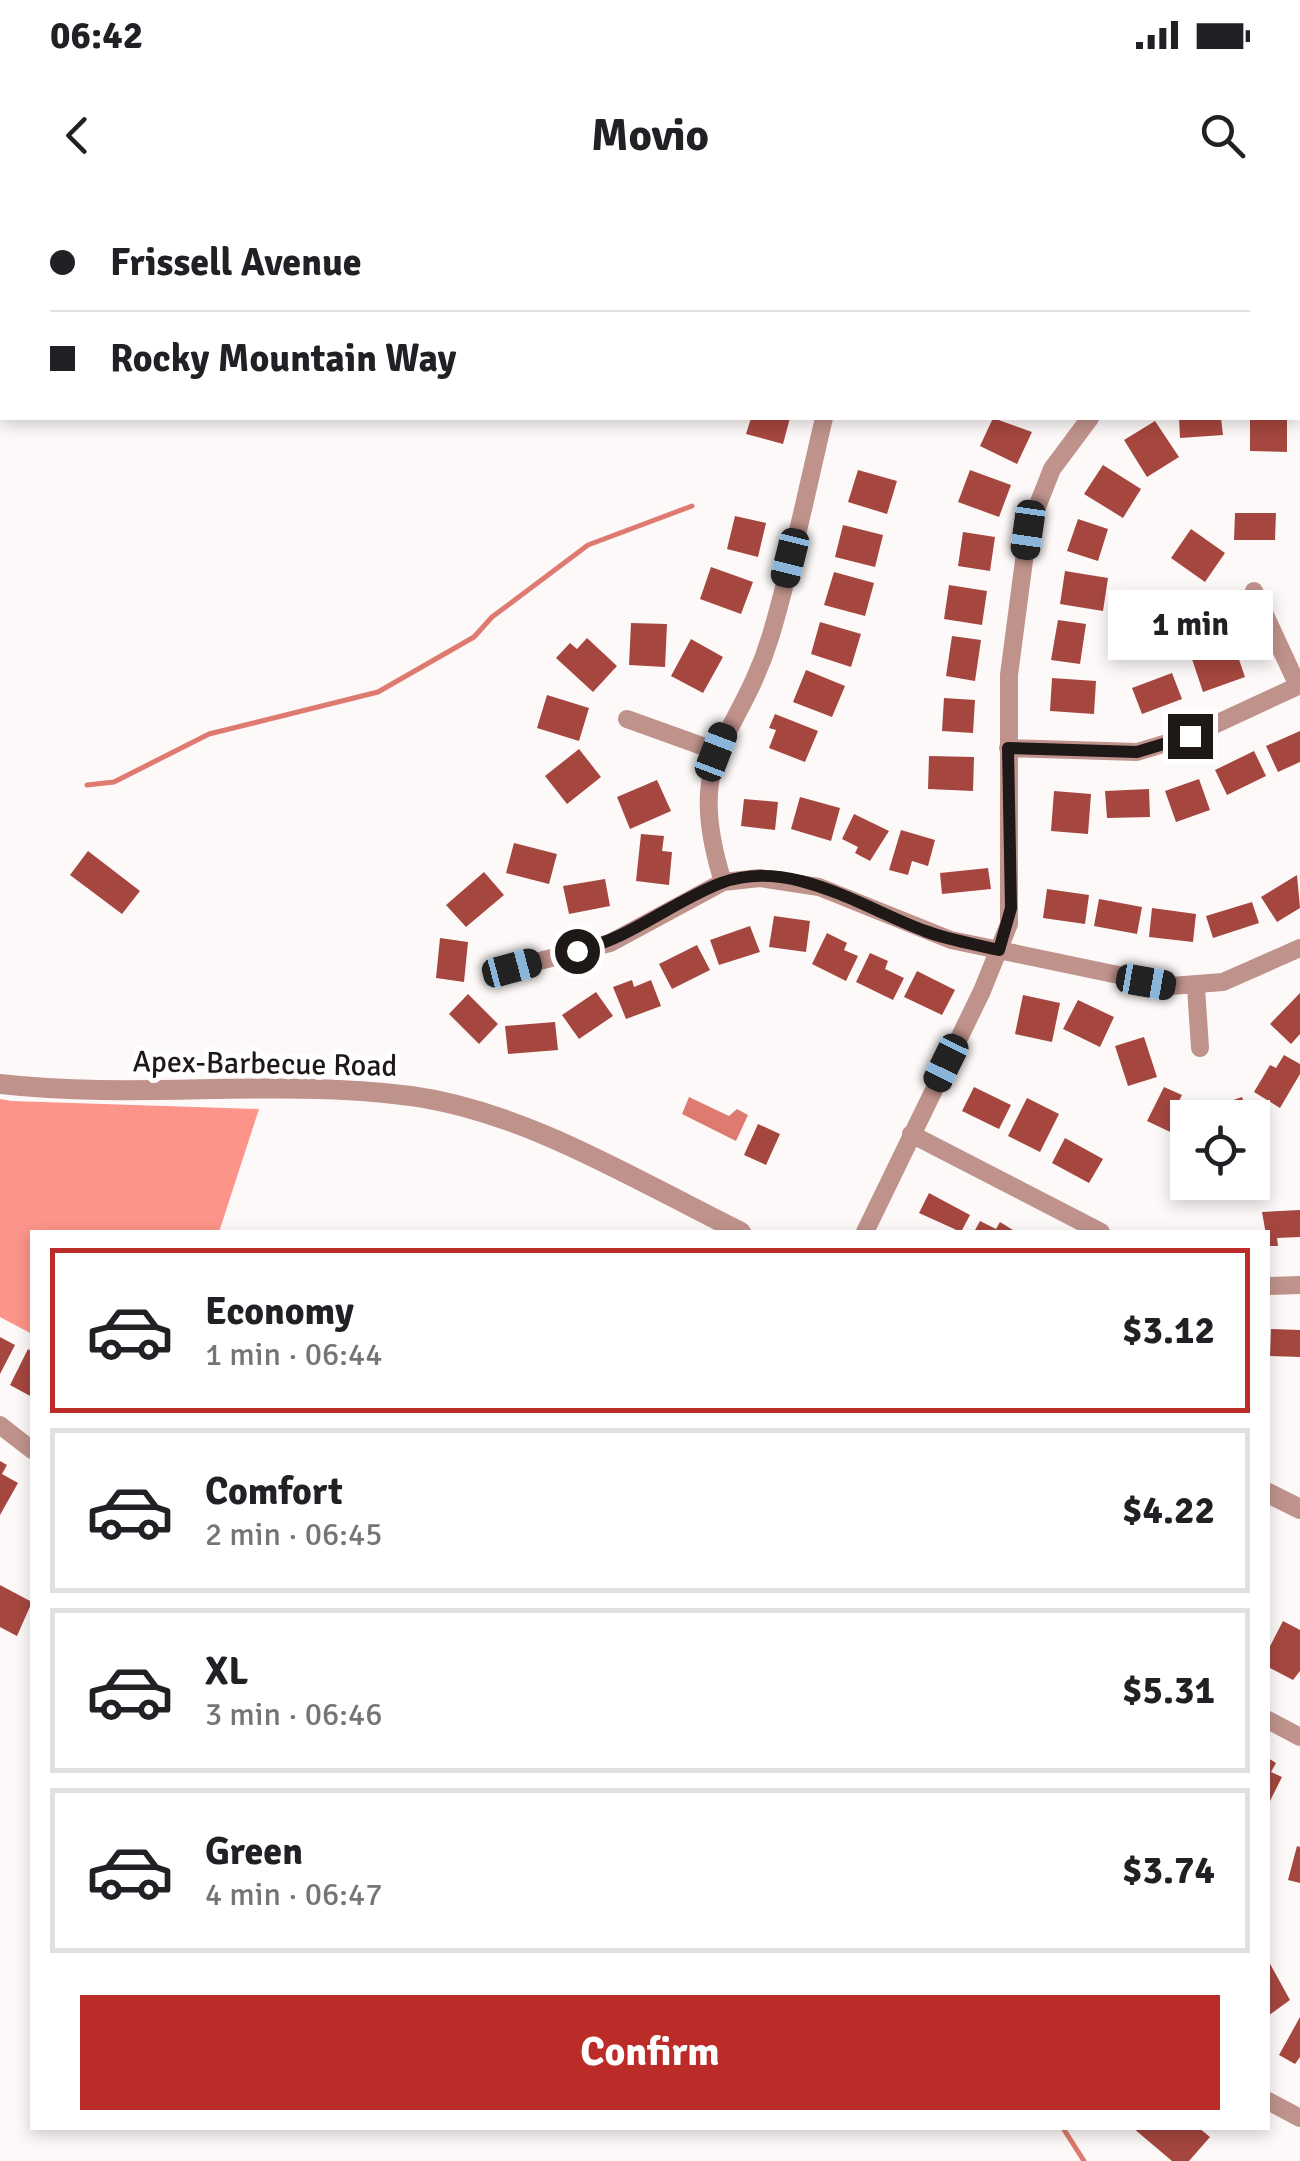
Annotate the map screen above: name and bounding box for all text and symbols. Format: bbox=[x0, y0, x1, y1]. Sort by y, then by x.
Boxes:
text: 06:42 bbox=[50, 12, 143, 59]
icon: back bbox=[50, 108, 105, 163]
text: Movio bbox=[591, 108, 709, 163]
icon: search bbox=[1195, 108, 1250, 163]
text: Frissell Avenue bbox=[110, 239, 362, 286]
text: Rocky Mountain Way bbox=[110, 335, 456, 382]
car bbox=[1009, 498, 1047, 562]
car bbox=[768, 525, 812, 591]
callout: 1 min bbox=[1108, 591, 1272, 661]
text: 1 min bbox=[1152, 605, 1229, 644]
route end bbox=[1168, 714, 1213, 759]
car bbox=[691, 719, 741, 785]
route start bbox=[555, 929, 600, 974]
car bbox=[479, 946, 545, 990]
car bbox=[1114, 962, 1178, 1002]
car bbox=[919, 1029, 973, 1097]
street label: Apex-Barbecue Road bbox=[132, 1043, 398, 1085]
map controls bbox=[1170, 1100, 1270, 1200]
button: locate bbox=[1170, 1100, 1270, 1200]
icon: car bbox=[85, 1286, 175, 1376]
text: Economy bbox=[205, 1288, 354, 1335]
text: $3.12 bbox=[1122, 1307, 1215, 1354]
text: 1 min · 06:44 bbox=[205, 1335, 383, 1374]
icon: car bbox=[85, 1466, 175, 1556]
text: Comfort bbox=[205, 1468, 343, 1515]
text: $4.22 bbox=[1122, 1487, 1215, 1534]
text: 2 min · 06:45 bbox=[205, 1515, 383, 1554]
icon: car bbox=[85, 1646, 175, 1736]
text: XL bbox=[205, 1648, 248, 1695]
text: $5.31 bbox=[1122, 1667, 1215, 1714]
text: 3 min · 06:46 bbox=[205, 1695, 383, 1734]
icon: car bbox=[85, 1826, 175, 1916]
text: Green bbox=[205, 1828, 303, 1875]
text: $3.74 bbox=[1122, 1847, 1215, 1894]
text: 4 min · 06:47 bbox=[205, 1875, 383, 1914]
button: Confirm bbox=[80, 1995, 1220, 2110]

